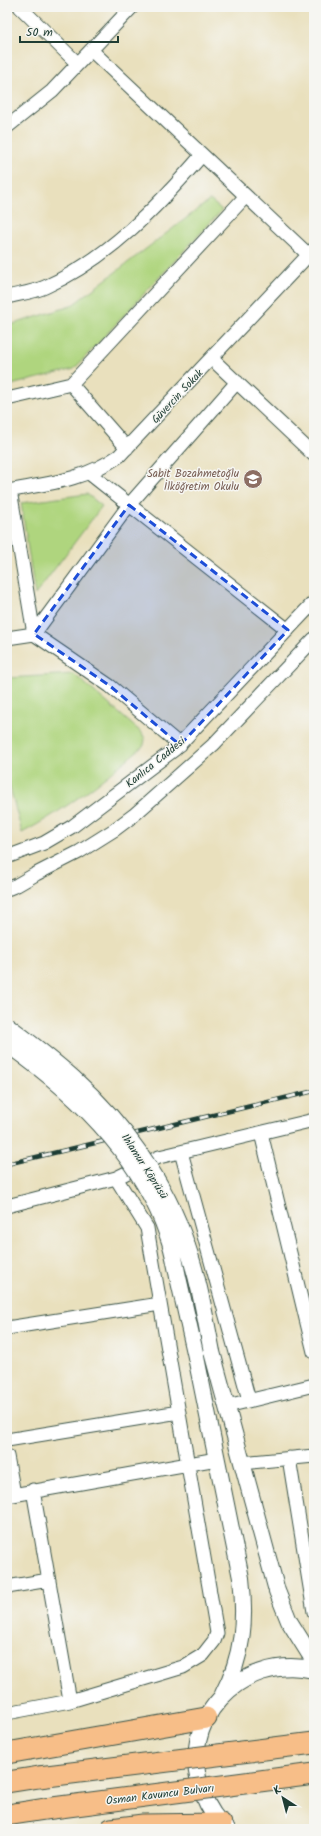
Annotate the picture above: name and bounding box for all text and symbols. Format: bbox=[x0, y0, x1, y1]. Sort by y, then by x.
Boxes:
scale bar bbox=[20, 18, 118, 44]
text: 50 m bbox=[26, 23, 53, 42]
street label: Güvercin Sokak bbox=[148, 365, 209, 428]
place label: Sabit Bozahmetoğlu İlköğretim Okulu bbox=[147, 465, 240, 496]
school or university icon: Sabit Bozahmetoğlu İlköğretim Okulu bbox=[242, 468, 264, 490]
street label: Kanlıca Caddesi bbox=[122, 733, 190, 793]
street label: Ihlamur Köprüsü bbox=[116, 1130, 172, 1203]
north arrow bbox=[263, 1778, 303, 1818]
street label: Osman Kavuncu Bulvarı bbox=[105, 1779, 215, 1811]
text: K bbox=[270, 1781, 286, 1800]

